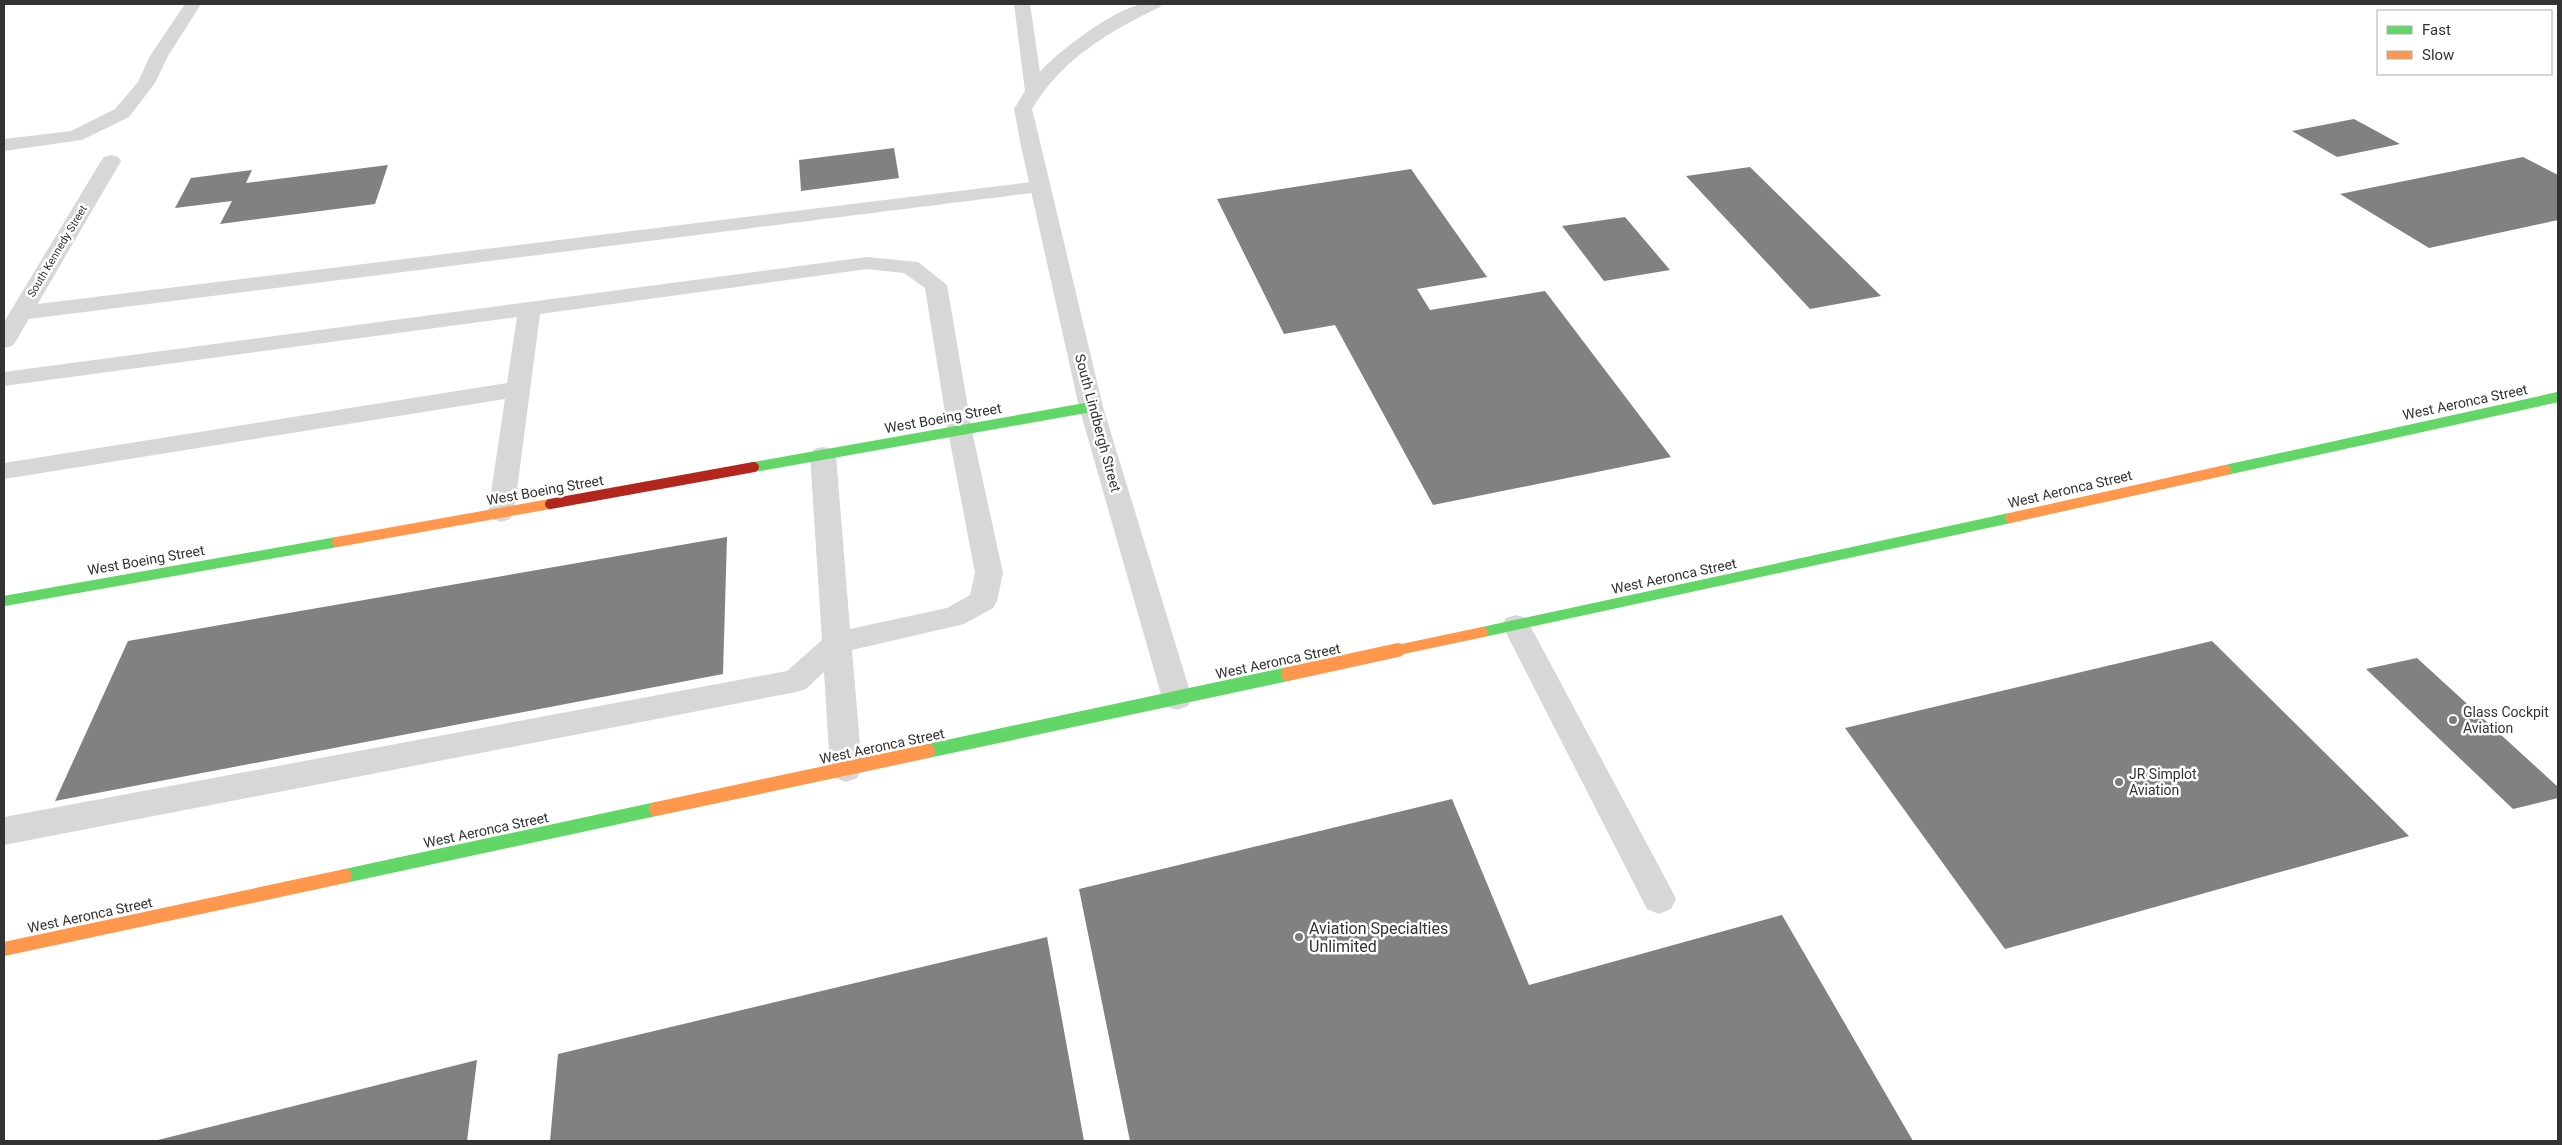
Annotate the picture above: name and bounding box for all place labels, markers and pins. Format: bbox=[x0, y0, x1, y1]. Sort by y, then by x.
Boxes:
place label: Glass Cockpit Aviation bbox=[2463, 704, 2549, 736]
marker: Glass Cockpit Aviation bbox=[2447, 714, 2459, 726]
place label: JR Simplot Aviation bbox=[2129, 766, 2197, 798]
marker: JR Simplot Aviation bbox=[2113, 776, 2125, 788]
place label: Aviation Specialties Unlimited bbox=[1309, 919, 1448, 956]
marker: Aviation Specialties Unlimited bbox=[1293, 931, 1305, 943]

